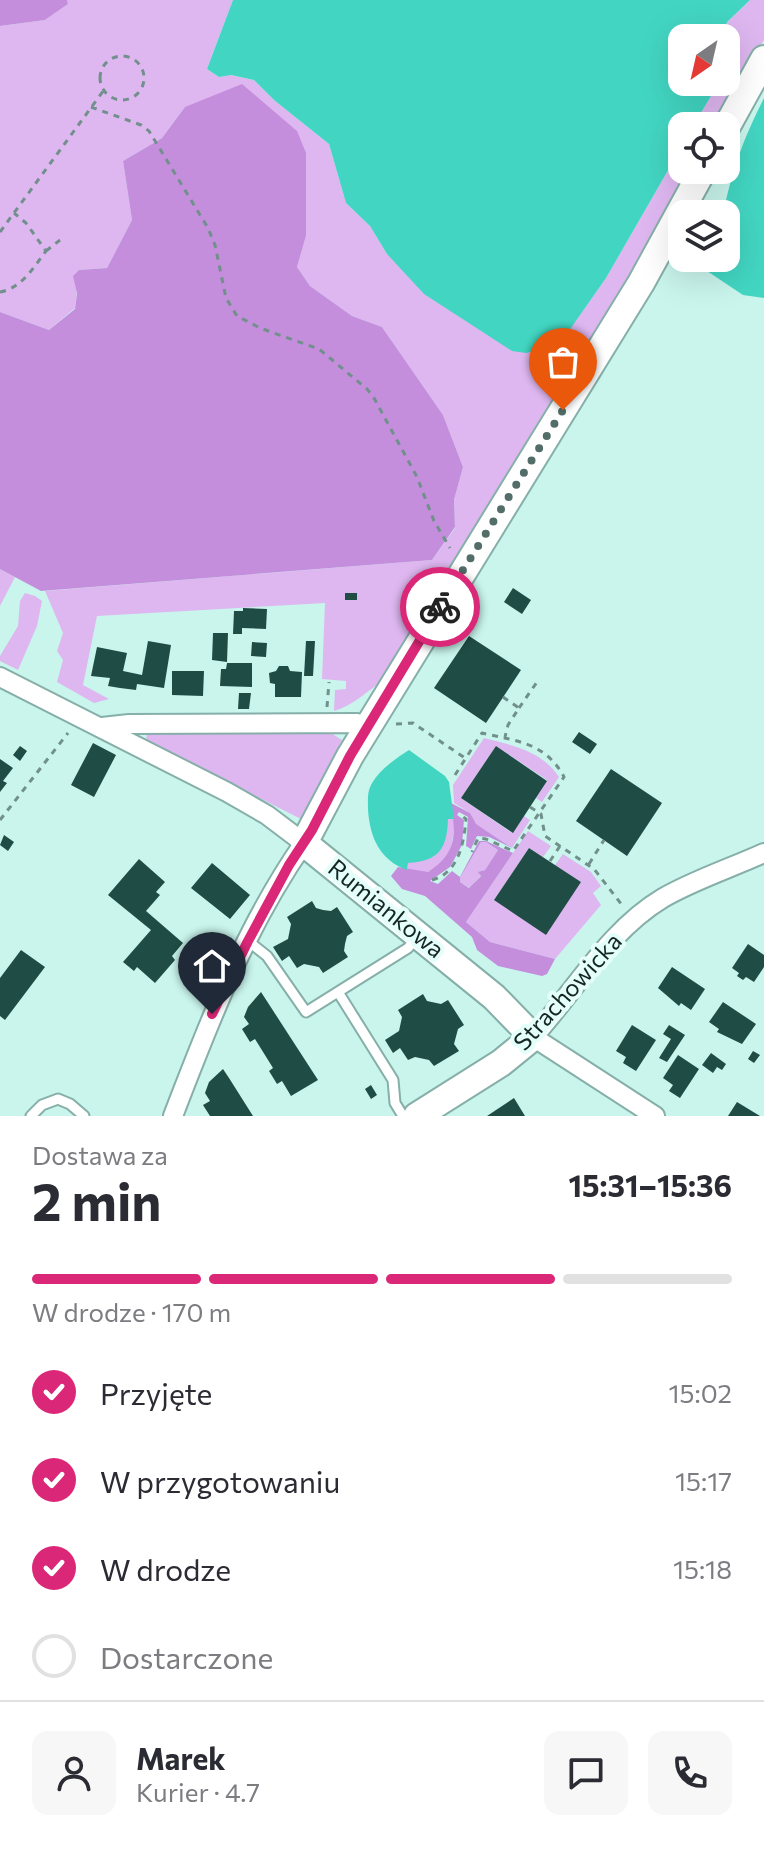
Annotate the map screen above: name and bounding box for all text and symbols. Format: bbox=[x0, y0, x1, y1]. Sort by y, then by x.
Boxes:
north arrow bbox=[668, 24, 740, 96]
map controls bbox=[668, 24, 740, 272]
button: locate bbox=[668, 112, 740, 184]
button: layers bbox=[668, 200, 740, 272]
pin bbox=[529, 328, 597, 410]
icon: bag bbox=[541, 340, 585, 384]
courier bbox=[400, 567, 480, 647]
icon: bike bbox=[418, 585, 462, 629]
street label: Rumiankowa bbox=[323, 852, 451, 963]
street label: Strachowicka bbox=[507, 926, 627, 1056]
pin bbox=[178, 932, 246, 1014]
icon: home bbox=[190, 944, 234, 988]
text: Dostawa za bbox=[32, 1139, 168, 1170]
text: 15:31–15:36 bbox=[569, 1166, 732, 1203]
text: 2 min bbox=[32, 1168, 161, 1232]
text: W drodze · 170 m bbox=[32, 1296, 231, 1327]
icon: check bbox=[32, 1370, 76, 1414]
text: Przyjęte bbox=[100, 1374, 212, 1411]
text: 15:02 bbox=[669, 1377, 732, 1408]
icon: check bbox=[32, 1458, 76, 1502]
text: W przygotowaniu bbox=[100, 1462, 340, 1499]
text: 15:17 bbox=[675, 1465, 732, 1496]
icon: check bbox=[32, 1546, 76, 1590]
text: W drodze bbox=[100, 1550, 231, 1587]
text: 15:18 bbox=[673, 1553, 732, 1584]
text: Dostarczone bbox=[100, 1638, 273, 1675]
button: person bbox=[32, 1731, 116, 1815]
button: chat bbox=[544, 1731, 628, 1815]
button: phone bbox=[648, 1731, 732, 1815]
text: Marek bbox=[136, 1739, 225, 1776]
text: Kurier · 4.7 bbox=[136, 1776, 260, 1807]

